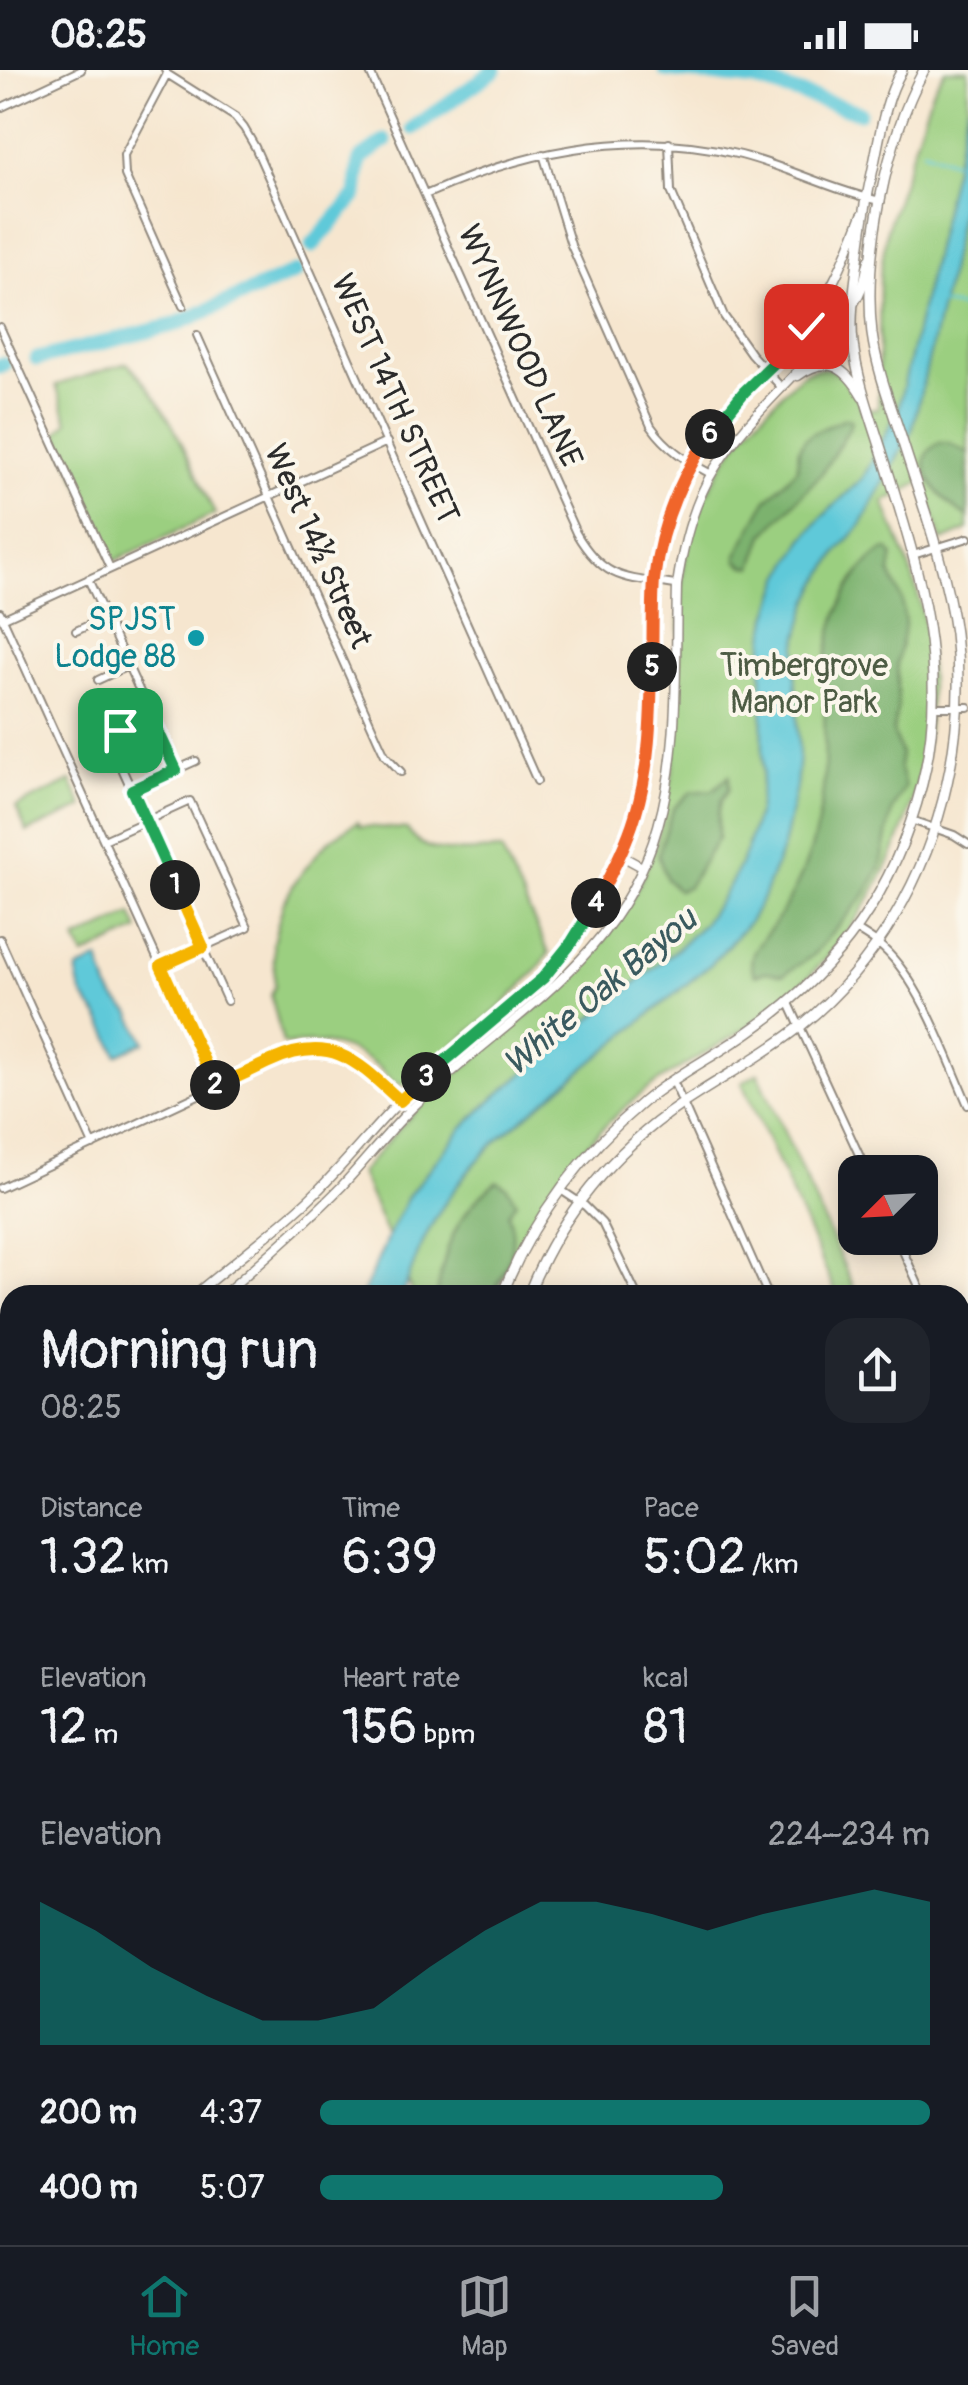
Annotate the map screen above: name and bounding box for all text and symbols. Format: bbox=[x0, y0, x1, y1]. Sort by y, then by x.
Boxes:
text: 08:25 bbox=[50, 11, 147, 59]
street label: WYNNWOOD LANE bbox=[449, 219, 591, 473]
street label: WEST 14TH STREET bbox=[322, 268, 468, 530]
pin bbox=[764, 284, 849, 369]
icon: check bbox=[779, 299, 834, 354]
pin: 6 bbox=[685, 409, 735, 459]
text: 6 bbox=[702, 416, 718, 451]
street label: West 14½ Street bbox=[255, 438, 381, 654]
place label: SPJST Lodge 88 bbox=[54, 600, 176, 677]
marker: SPJST Lodge 88 bbox=[185, 627, 207, 649]
pin: 5 bbox=[627, 642, 677, 692]
park label: Timbergrove Manor Park bbox=[720, 646, 888, 723]
text: 5 bbox=[644, 649, 660, 684]
pin bbox=[78, 688, 163, 773]
icon: arrive bbox=[93, 703, 148, 758]
pin: 1 bbox=[150, 860, 200, 910]
text: 1 bbox=[170, 867, 180, 902]
pin: 4 bbox=[571, 878, 621, 928]
text: 4 bbox=[588, 885, 604, 920]
water label: White Oak Bayou bbox=[494, 896, 708, 1086]
pin: 3 bbox=[401, 1052, 451, 1102]
text: 3 bbox=[418, 1059, 434, 1094]
pin: 2 bbox=[190, 1060, 240, 1110]
text: 2 bbox=[207, 1067, 223, 1102]
north arrow bbox=[838, 1155, 938, 1255]
map controls bbox=[838, 1155, 938, 1255]
text: Morning run bbox=[40, 1316, 318, 1385]
button: share bbox=[825, 1318, 930, 1423]
text: 08:25 bbox=[40, 1388, 122, 1428]
text: Distance bbox=[40, 1491, 142, 1526]
text: Time bbox=[342, 1491, 400, 1526]
text: Pace bbox=[643, 1491, 699, 1526]
text: 1.32 bbox=[40, 1526, 126, 1589]
text: 6:39 bbox=[342, 1526, 438, 1589]
text: 5:02 bbox=[643, 1526, 746, 1589]
text: km bbox=[126, 1547, 169, 1582]
text: /km bbox=[746, 1547, 799, 1582]
text: Elevation bbox=[40, 1661, 147, 1696]
text: Heart rate bbox=[342, 1661, 460, 1696]
text: kcal bbox=[643, 1661, 689, 1696]
text: 12 bbox=[40, 1696, 88, 1759]
text: 156 bbox=[342, 1696, 417, 1759]
text: 81 bbox=[643, 1696, 688, 1759]
text: m bbox=[88, 1717, 118, 1752]
text: bpm bbox=[417, 1717, 475, 1752]
text: Elevation bbox=[40, 1815, 162, 1855]
text: 224–234 m bbox=[768, 1815, 930, 1855]
text: 200 m bbox=[40, 2093, 137, 2133]
text: 4:37 bbox=[200, 2093, 262, 2133]
text: 400 m bbox=[40, 2168, 138, 2208]
text: 5:07 bbox=[200, 2168, 265, 2208]
tab: Home bbox=[129, 2269, 199, 2364]
tab: Map bbox=[457, 2269, 512, 2364]
tab: Saved bbox=[770, 2269, 839, 2364]

